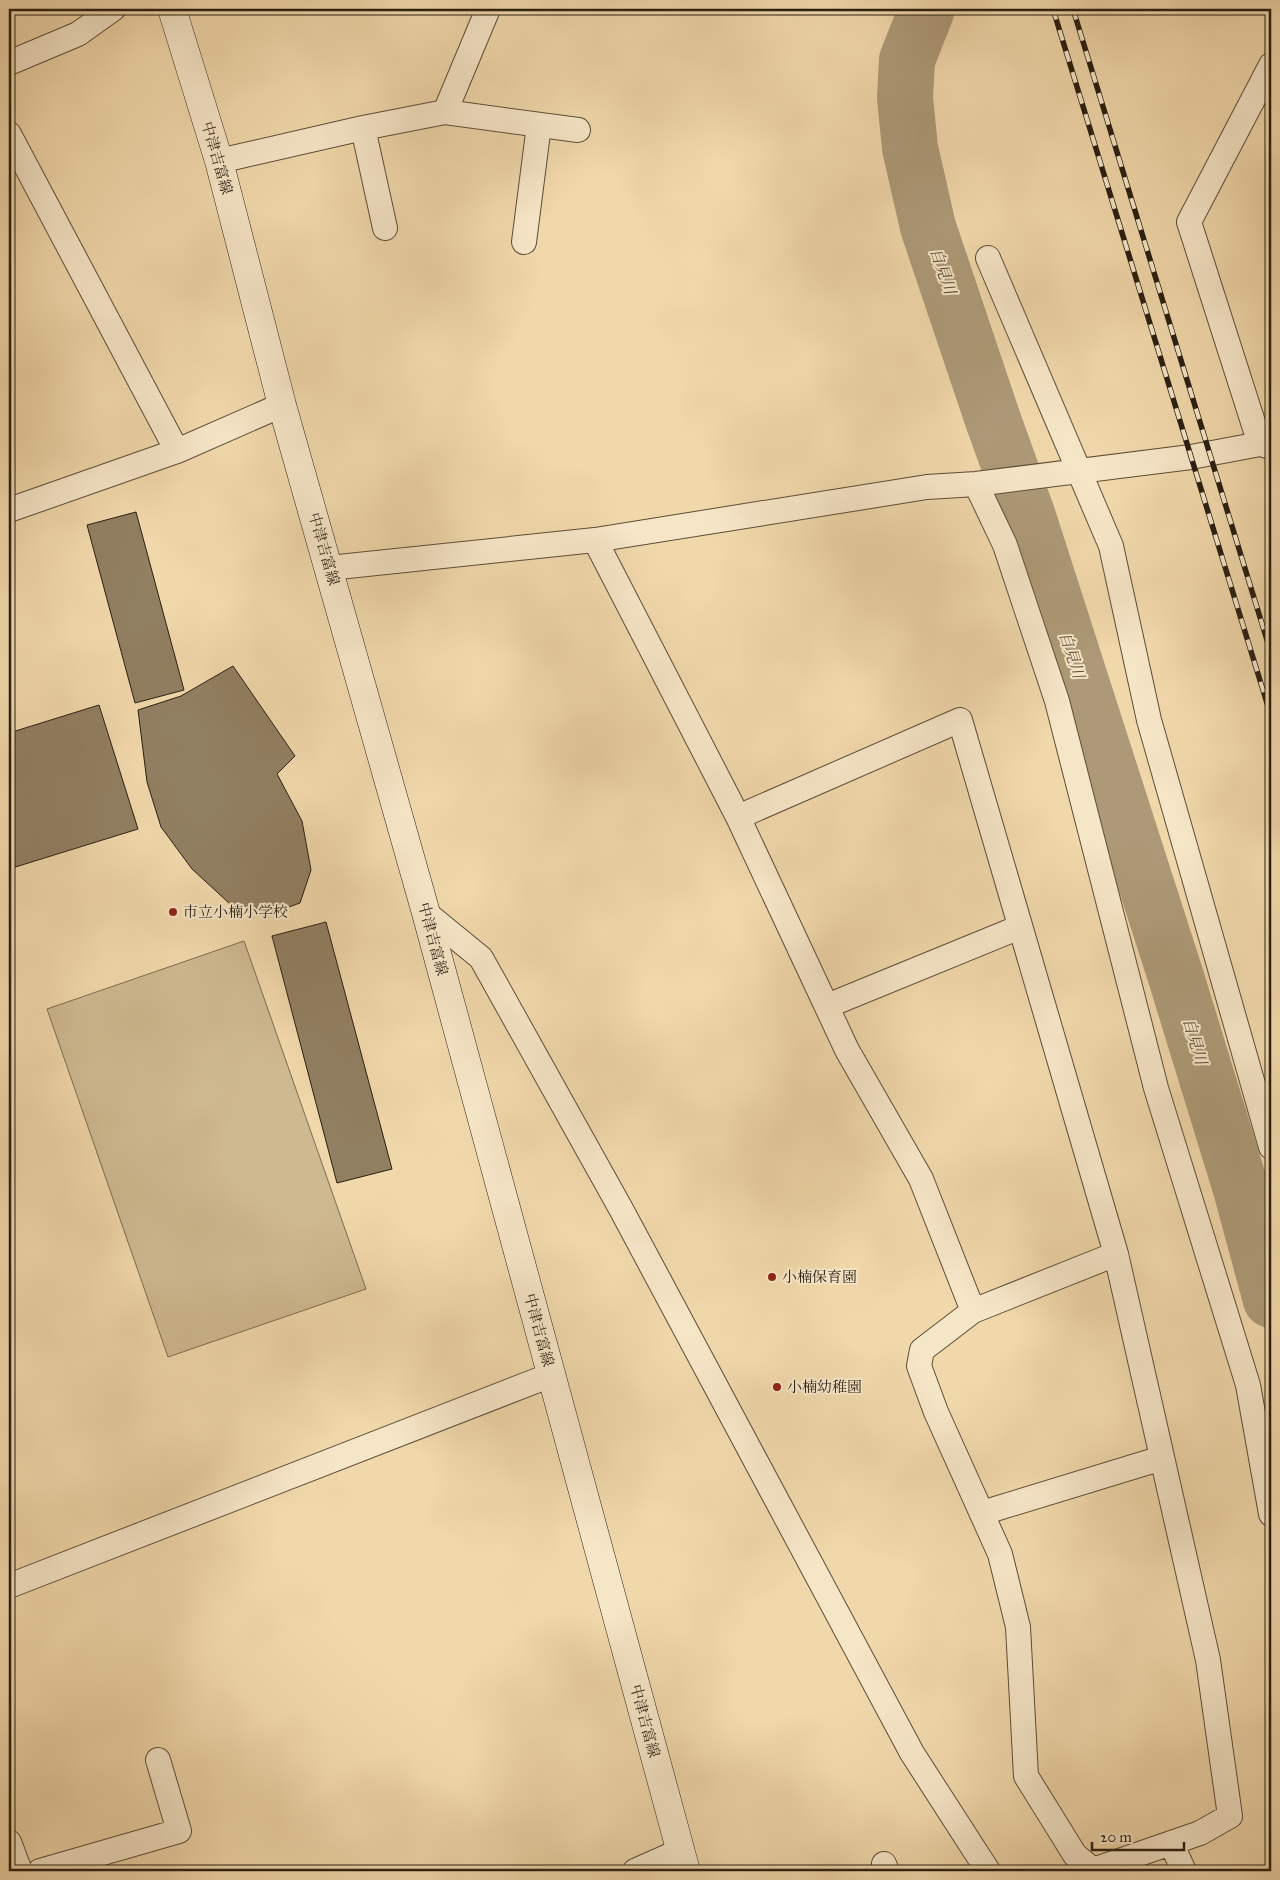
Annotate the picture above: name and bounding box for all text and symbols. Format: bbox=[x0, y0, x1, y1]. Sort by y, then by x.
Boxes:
street label: 中津吉富線 bbox=[198, 119, 236, 197]
water label: 自見川 bbox=[926, 245, 960, 299]
street label: 中津吉富線 bbox=[305, 510, 343, 588]
water label: 自見川 bbox=[1056, 629, 1089, 683]
street label: 中津吉富線 bbox=[415, 900, 451, 978]
place label: 市立小楠小学校 bbox=[183, 903, 288, 921]
marker: 市立小楠小学校 bbox=[167, 906, 179, 918]
water label: 自見川 bbox=[1179, 1015, 1211, 1069]
place label: 小楠保育園 bbox=[782, 1268, 857, 1286]
marker: 小楠保育園 bbox=[766, 1271, 778, 1283]
street label: 中津吉富線 bbox=[521, 1291, 557, 1369]
place label: 小楠幼稚園 bbox=[787, 1378, 862, 1396]
marker: 小楠幼稚園 bbox=[771, 1381, 783, 1393]
street label: 中津吉富線 bbox=[627, 1682, 663, 1760]
scale bar bbox=[1092, 1820, 1185, 1852]
text: 20 m bbox=[1100, 1828, 1132, 1846]

